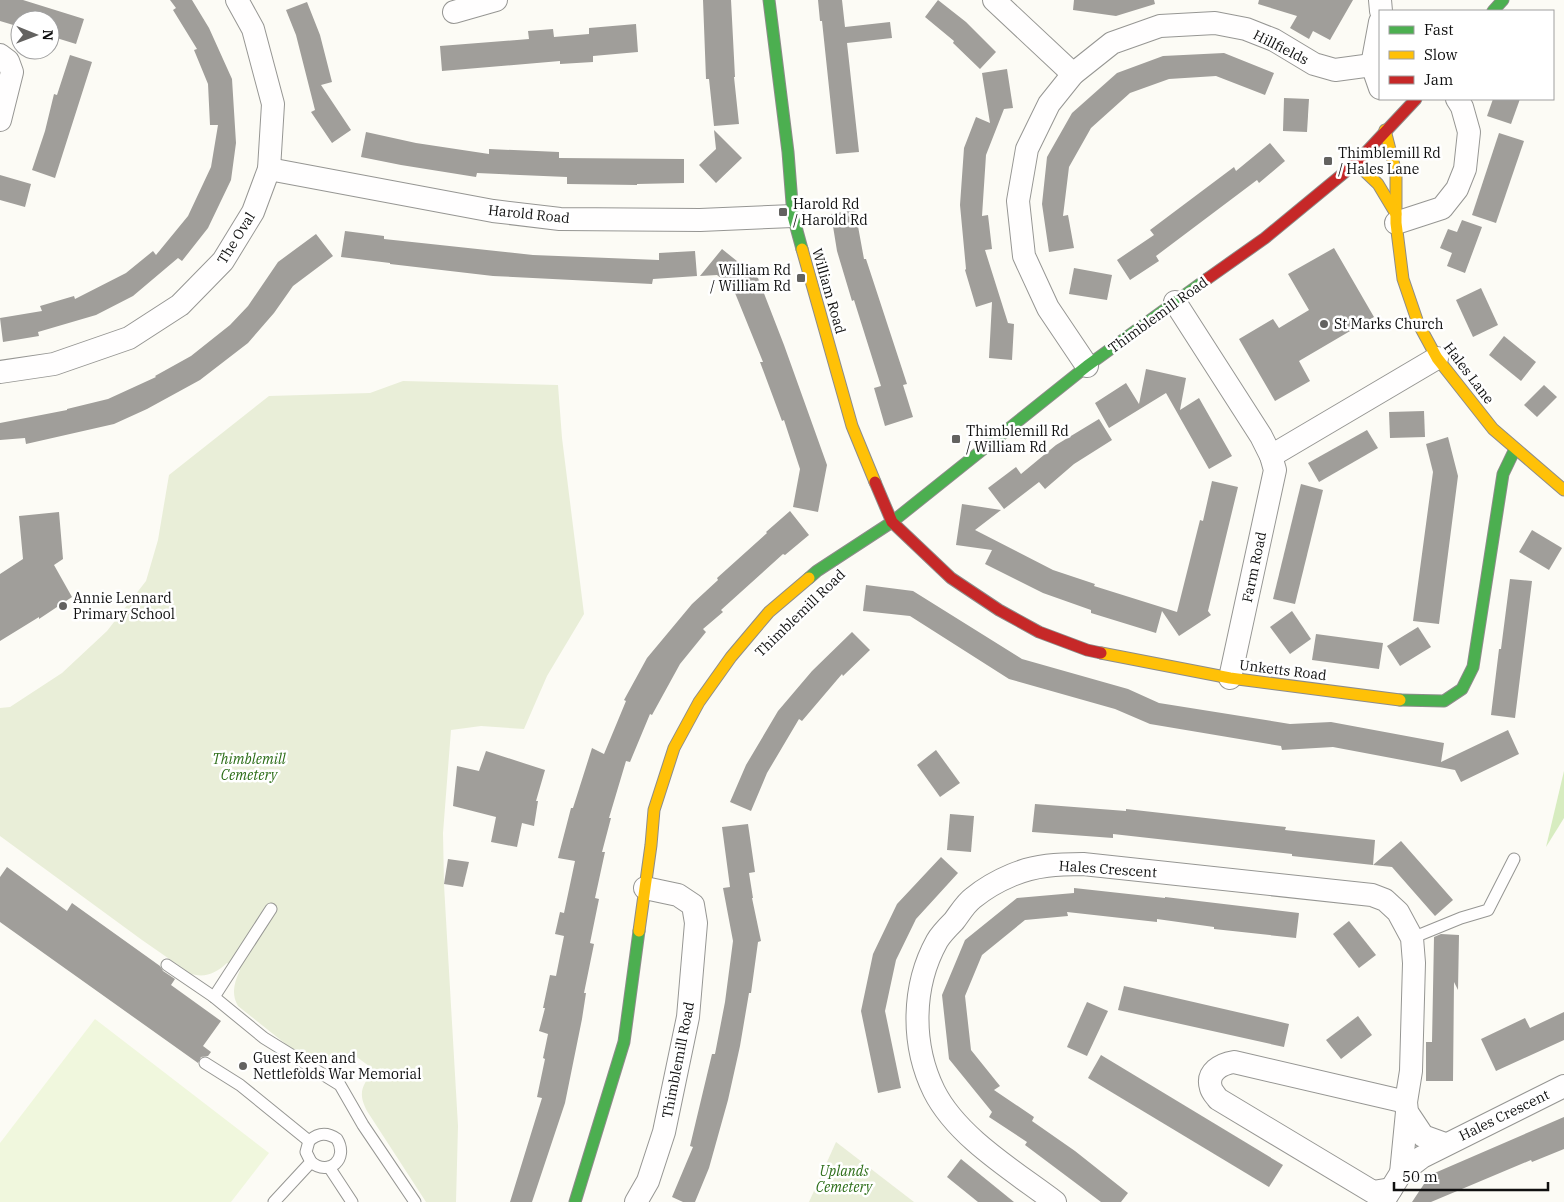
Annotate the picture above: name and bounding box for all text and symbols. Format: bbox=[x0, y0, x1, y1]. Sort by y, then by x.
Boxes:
north arrow bbox=[10, 10, 60, 60]
legend bbox=[1379, 10, 1554, 100]
text: Fast bbox=[1424, 20, 1454, 39]
street label: Hillfields bbox=[1250, 25, 1312, 69]
text: N bbox=[39, 30, 57, 41]
text: Slow bbox=[1424, 45, 1458, 64]
text: Jam bbox=[1424, 70, 1453, 89]
place label: Thimblemill Rd / Hales Lane bbox=[1338, 144, 1441, 178]
marker: Thimblemill Rd / Hales Lane bbox=[1322, 155, 1334, 167]
place label: Harold Rd / Harold Rd bbox=[793, 195, 868, 229]
street label: Harold Road bbox=[487, 201, 571, 227]
marker: Harold Rd / Harold Rd bbox=[777, 206, 789, 218]
street label: The Oval bbox=[213, 209, 259, 267]
street label: William Road bbox=[808, 246, 850, 336]
place label: William Rd / William Rd bbox=[710, 261, 791, 295]
marker: William Rd / William Rd bbox=[795, 272, 807, 284]
street label: Thimblemill Road bbox=[1105, 273, 1212, 357]
place label: St Marks Church bbox=[1334, 315, 1444, 333]
marker: St Marks Church bbox=[1318, 318, 1330, 330]
street label: Hales Lane bbox=[1440, 338, 1498, 408]
place label: Thimblemill Rd / William Rd bbox=[966, 422, 1069, 456]
marker: Thimblemill Rd / William Rd bbox=[950, 433, 962, 445]
street label: Farm Road bbox=[1238, 529, 1270, 604]
street label: Thimblemill Road bbox=[751, 565, 849, 661]
place label: Annie Lennard Primary School bbox=[73, 589, 175, 623]
marker: Annie Lennard Primary School bbox=[57, 600, 69, 612]
street label: Unketts Road bbox=[1238, 656, 1328, 684]
park label: Thimblemill Cemetery bbox=[212, 750, 287, 784]
street label: Hales Crescent bbox=[1058, 857, 1158, 881]
street label: Thimblemill Road bbox=[658, 1000, 698, 1120]
place label: Guest Keen and Nettlefolds War Memorial bbox=[253, 1049, 421, 1083]
marker: Guest Keen and Nettlefolds War Memorial bbox=[237, 1060, 249, 1072]
street label: Hales Crescent bbox=[1456, 1085, 1552, 1145]
scale bar bbox=[1394, 1160, 1548, 1192]
park label: Uplands Cemetery bbox=[816, 1162, 874, 1196]
text: 50 m bbox=[1402, 1167, 1438, 1186]

